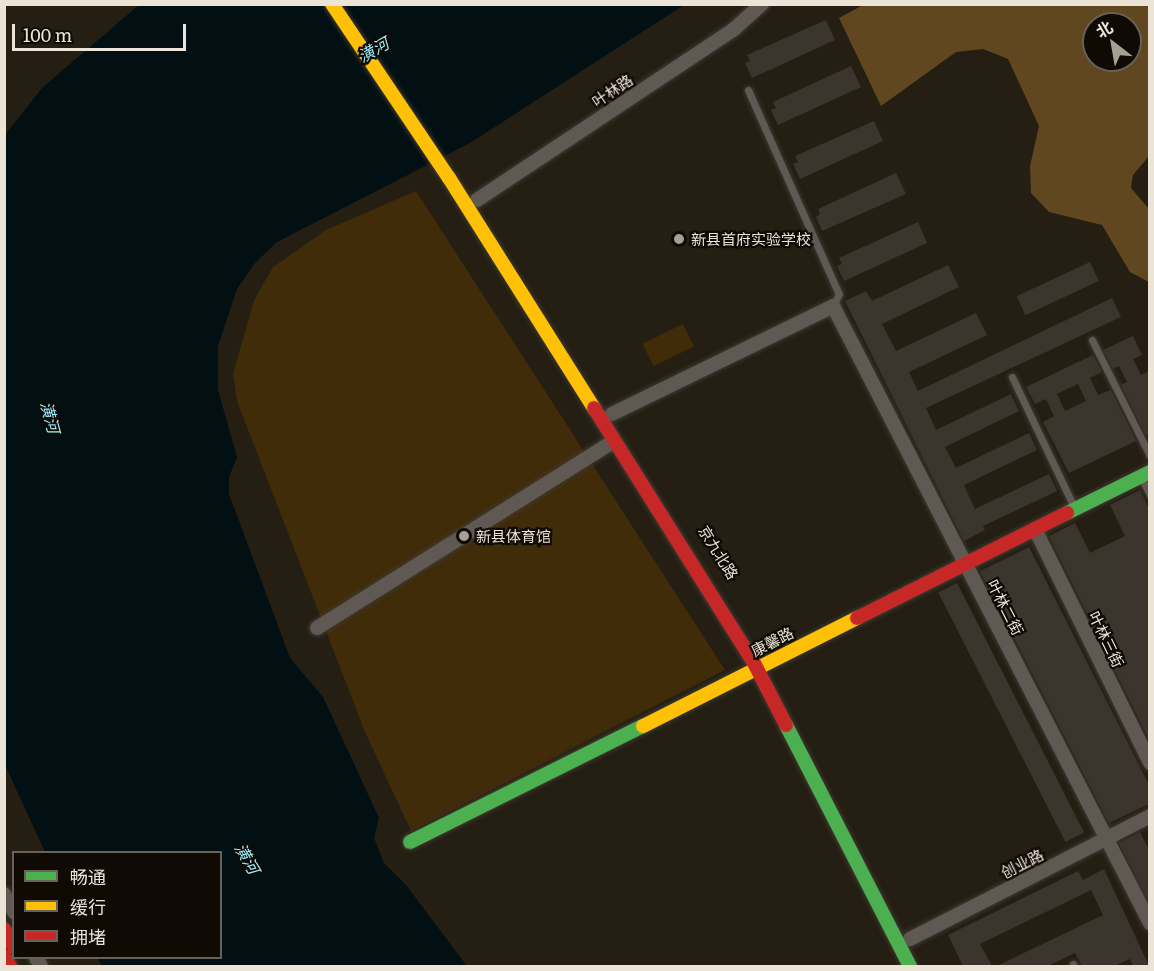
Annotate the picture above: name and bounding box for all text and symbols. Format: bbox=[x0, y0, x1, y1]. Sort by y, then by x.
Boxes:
scale bar bbox=[15, 12, 189, 50]
north arrow bbox=[1082, 12, 1142, 72]
text: 北 bbox=[1091, 14, 1117, 43]
text: 100 m bbox=[23, 21, 72, 48]
water label: 潢河 bbox=[354, 33, 392, 65]
street label: 叶林路 bbox=[588, 70, 636, 110]
place label: 新县首府实验学校 bbox=[691, 230, 811, 248]
marker: 新县首府实验学校 bbox=[672, 232, 686, 246]
water label: 潢河 bbox=[38, 399, 64, 435]
street label: 京九北路 bbox=[695, 522, 743, 582]
place label: 新县体育馆 bbox=[476, 527, 551, 545]
marker: 新县体育馆 bbox=[457, 529, 471, 543]
street label: 叶林二街 bbox=[984, 576, 1028, 638]
street label: 叶林三街 bbox=[1086, 608, 1128, 670]
street label: 康馨路 bbox=[748, 623, 796, 659]
water label: 潢河 bbox=[232, 839, 264, 877]
street label: 创业路 bbox=[998, 845, 1046, 881]
legend bbox=[12, 851, 222, 959]
text: 畅通 bbox=[70, 863, 106, 890]
text: 缓行 bbox=[70, 893, 106, 920]
text: 拥堵 bbox=[70, 923, 106, 950]

